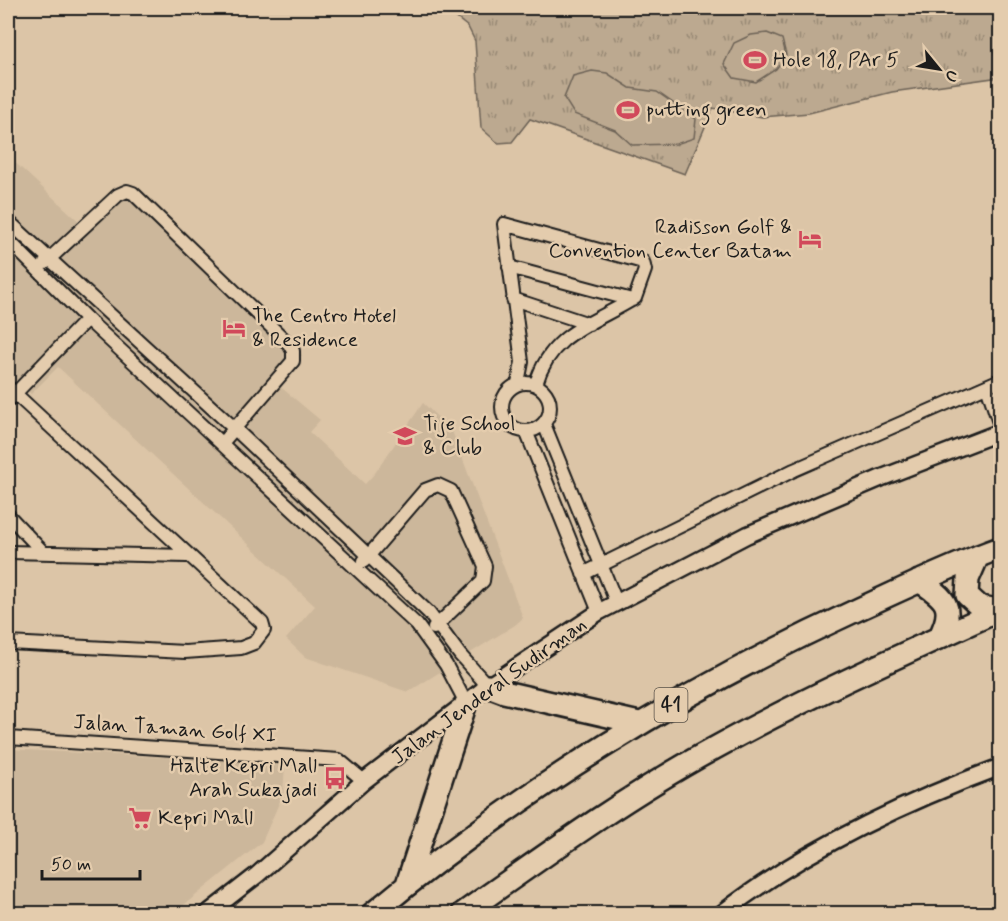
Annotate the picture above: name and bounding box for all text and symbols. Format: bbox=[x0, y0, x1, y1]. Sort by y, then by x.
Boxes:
north arrow bbox=[909, 39, 969, 99]
place label: Hole 18, PAr 5 bbox=[773, 46, 899, 74]
sports icon: Hole 18, PAr 5 bbox=[742, 47, 768, 73]
text: U bbox=[939, 66, 962, 86]
place label: putting green bbox=[646, 96, 767, 126]
sports icon: putting green bbox=[615, 97, 641, 123]
place label: Radisson Golf & Convention Center Batam bbox=[548, 213, 792, 265]
hotel icon: Radisson Golf & Convention Center Batam bbox=[797, 226, 823, 252]
place label: The Centro Hotel & Residence bbox=[252, 302, 396, 354]
hotel icon: The Centro Hotel & Residence bbox=[221, 315, 247, 341]
place label: Tije School & Club bbox=[423, 410, 515, 462]
school or university icon: Tije School & Club bbox=[392, 423, 418, 449]
street label: Jalan Jenderal Sudirman bbox=[386, 611, 592, 771]
road number: 41 bbox=[654, 688, 688, 722]
street label: Jalan Taman Golf XI bbox=[72, 708, 278, 750]
place label: Halte Kepri Mall Arah Sukajadi bbox=[170, 752, 317, 804]
bus stop icon: Halte Kepri Mall Arah Sukajadi bbox=[322, 765, 348, 791]
place label: Kepri Mall bbox=[158, 804, 253, 832]
supermarket icon: Kepri Mall bbox=[127, 805, 153, 831]
scale bar bbox=[42, 843, 140, 881]
text: 50 m bbox=[51, 853, 91, 877]

